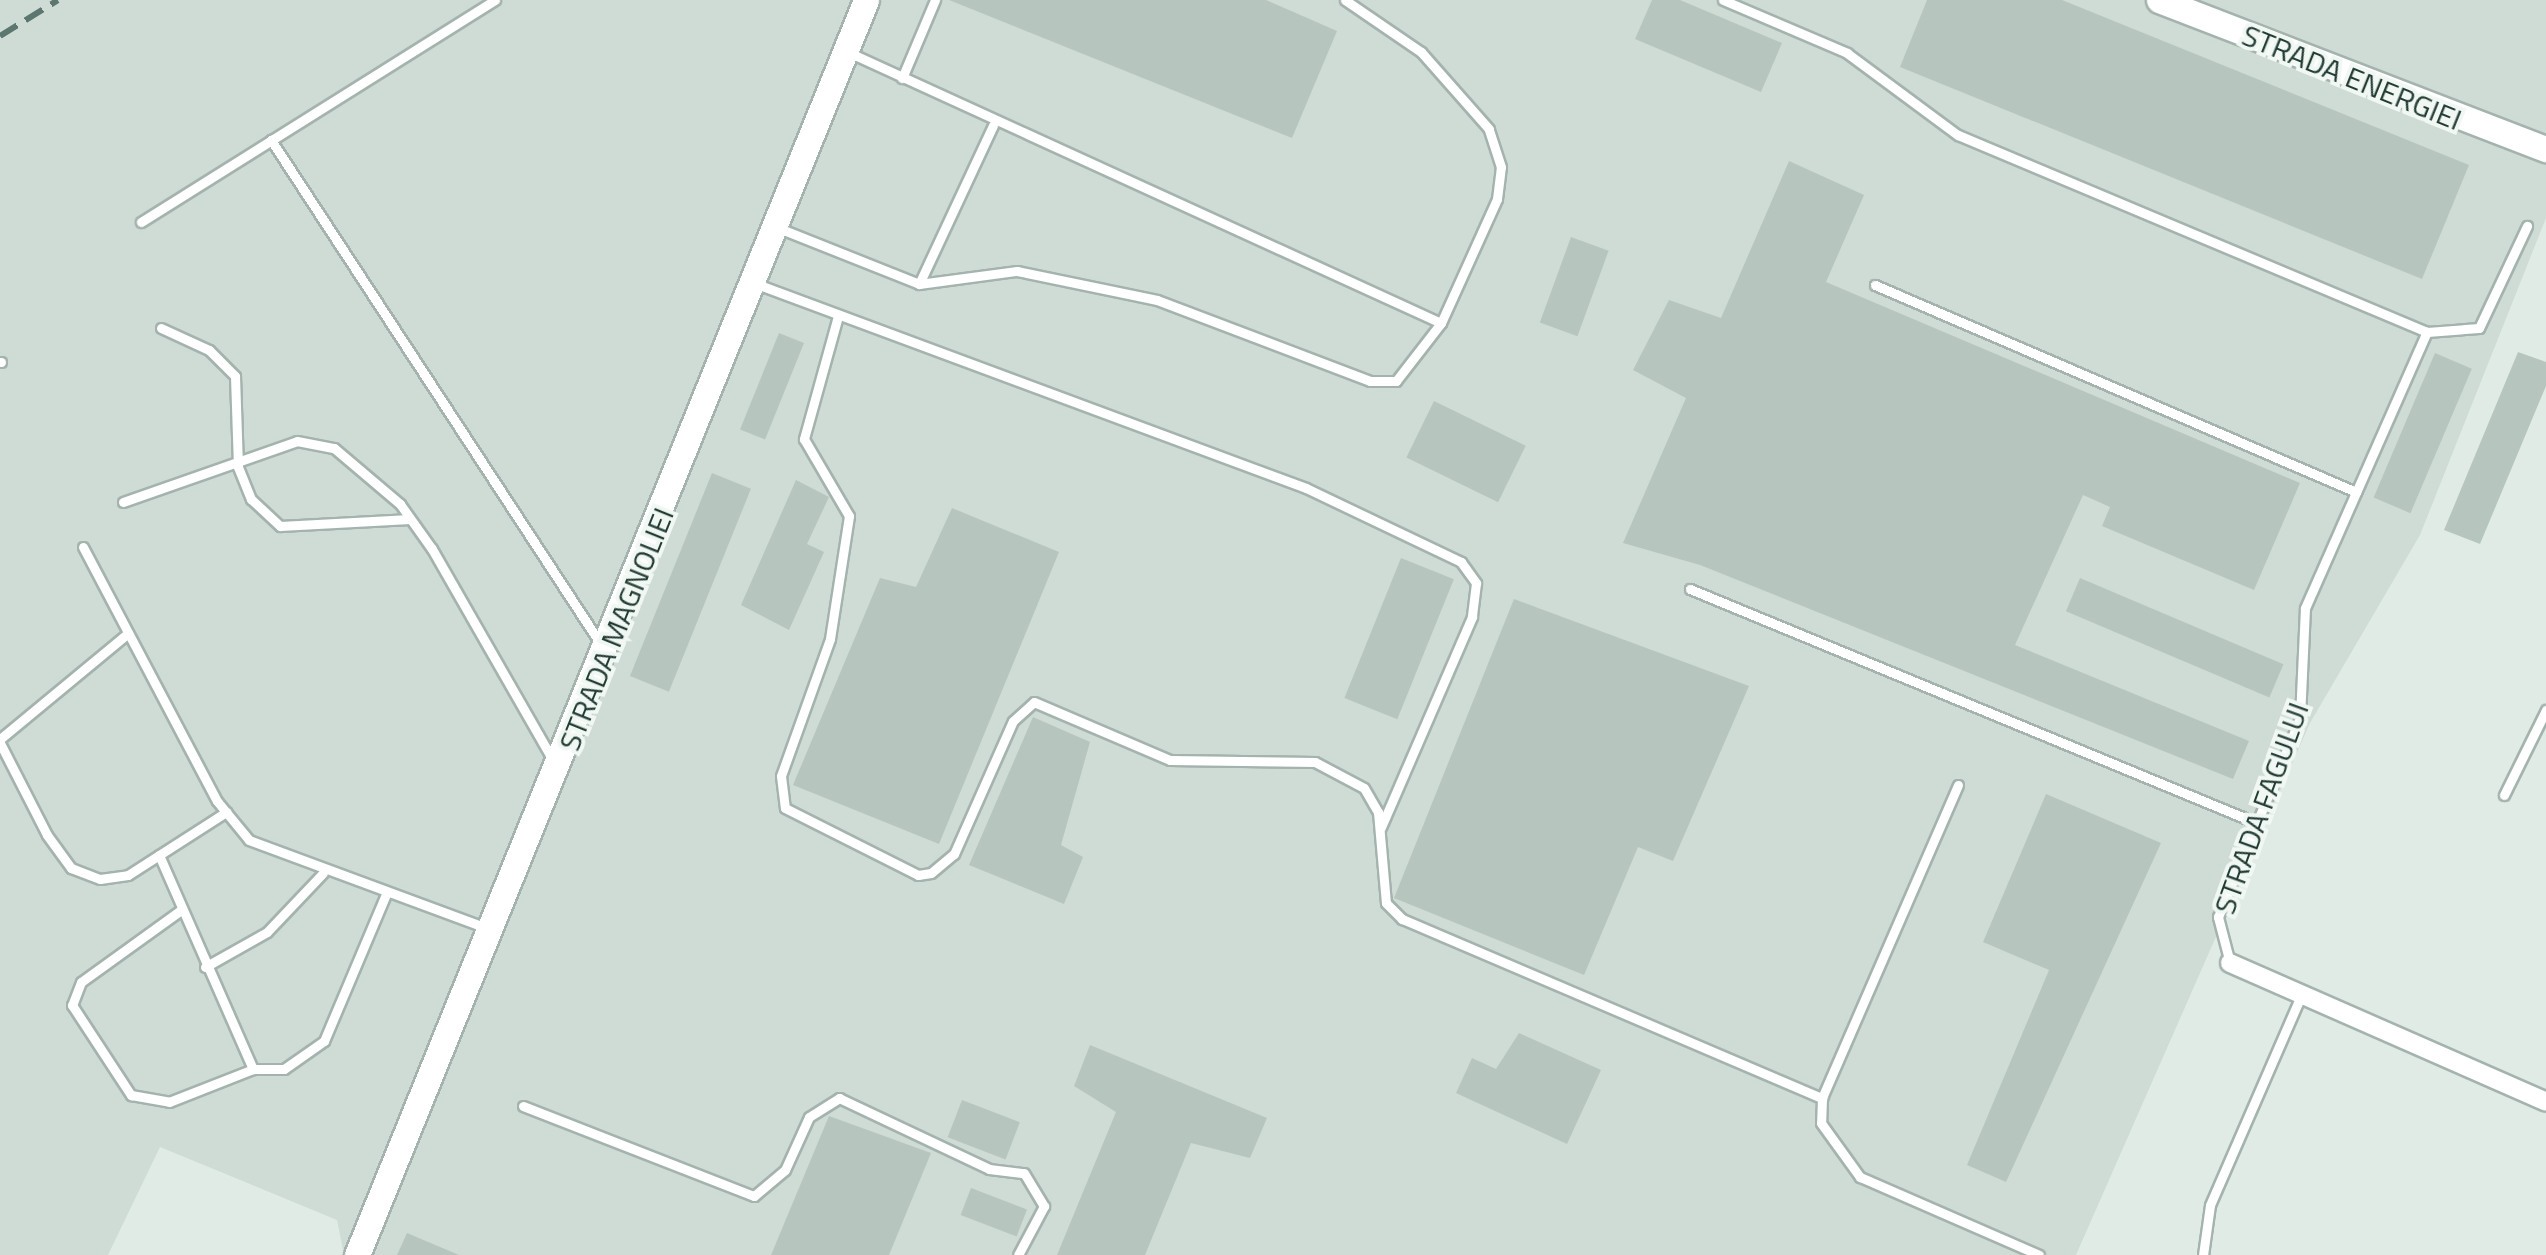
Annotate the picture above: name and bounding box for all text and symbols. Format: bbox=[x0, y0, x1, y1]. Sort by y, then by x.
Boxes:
street label: STRADA ENERGIEI bbox=[2237, 17, 2467, 137]
street label: STRADA MAGNOLIEI bbox=[551, 502, 681, 756]
street label: STRADA FAGULUI bbox=[2206, 697, 2316, 919]

